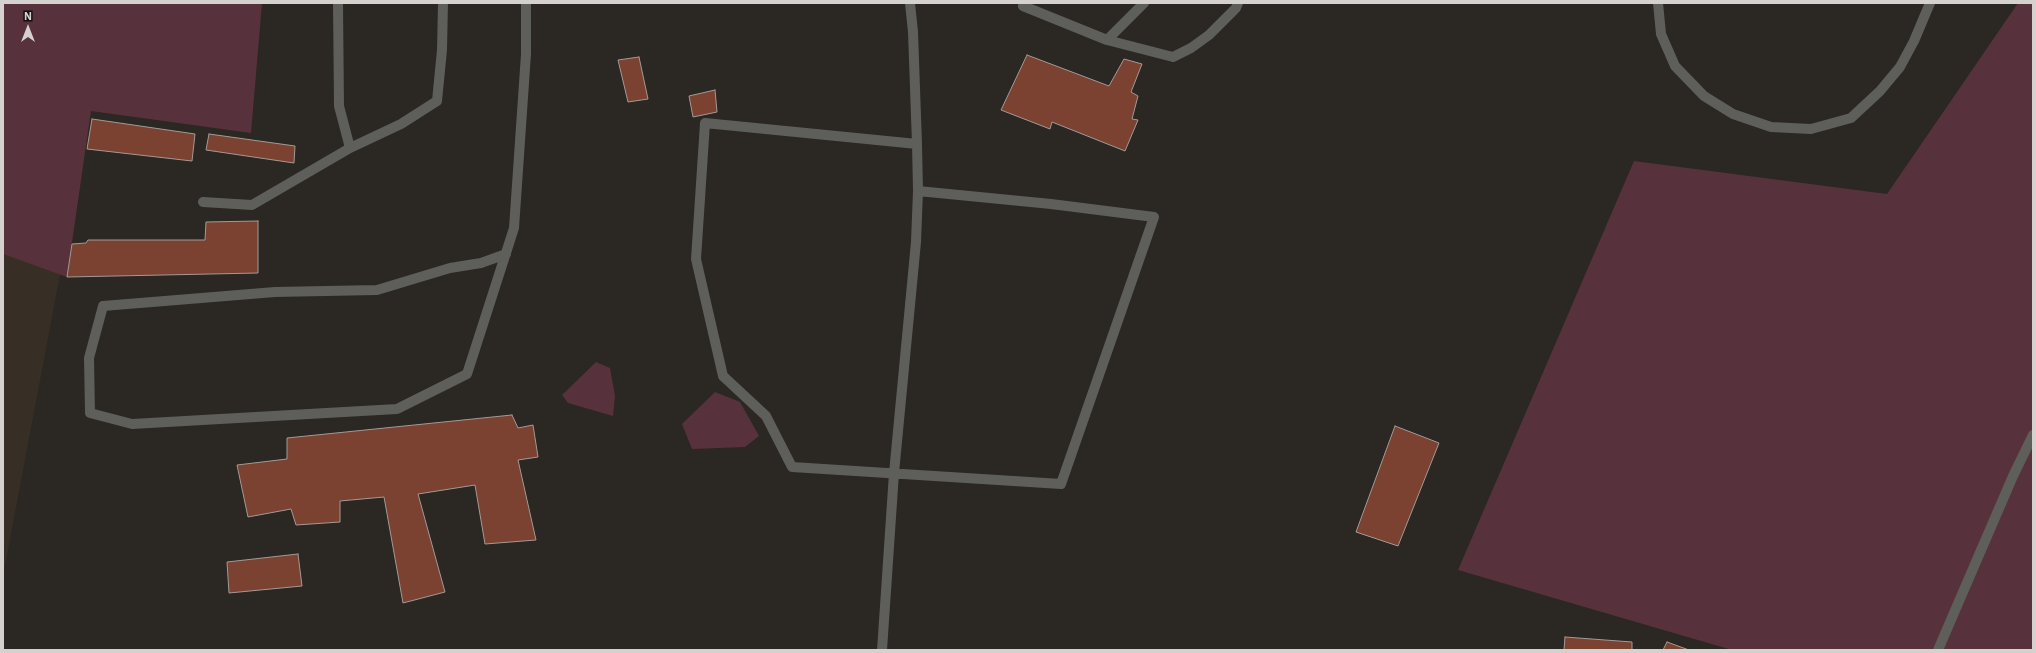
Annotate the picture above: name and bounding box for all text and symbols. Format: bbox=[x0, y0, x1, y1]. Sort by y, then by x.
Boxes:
north arrow bbox=[8, 8, 48, 48]
text: N bbox=[24, 9, 32, 23]

